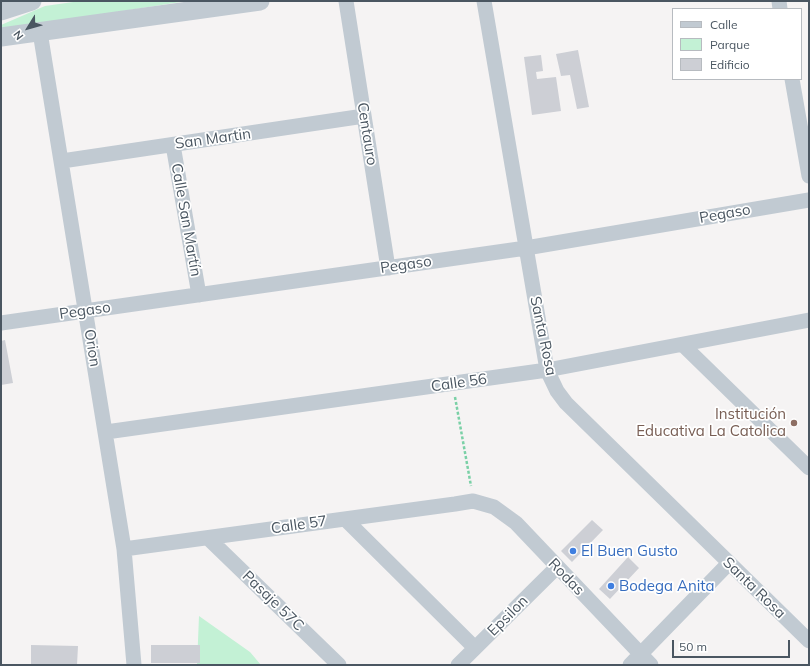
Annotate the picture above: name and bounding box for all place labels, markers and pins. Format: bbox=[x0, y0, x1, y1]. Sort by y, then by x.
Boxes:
place label: Institución Educativa La Catolica bbox=[636, 405, 786, 440]
marker: Institución Educativa La Catolica bbox=[789, 418, 799, 428]
place label: El Buen Gusto bbox=[581, 542, 678, 560]
marker: El Buen Gusto bbox=[568, 546, 578, 556]
place label: Bodega Anita bbox=[619, 577, 715, 595]
marker: Bodega Anita bbox=[606, 581, 616, 591]

